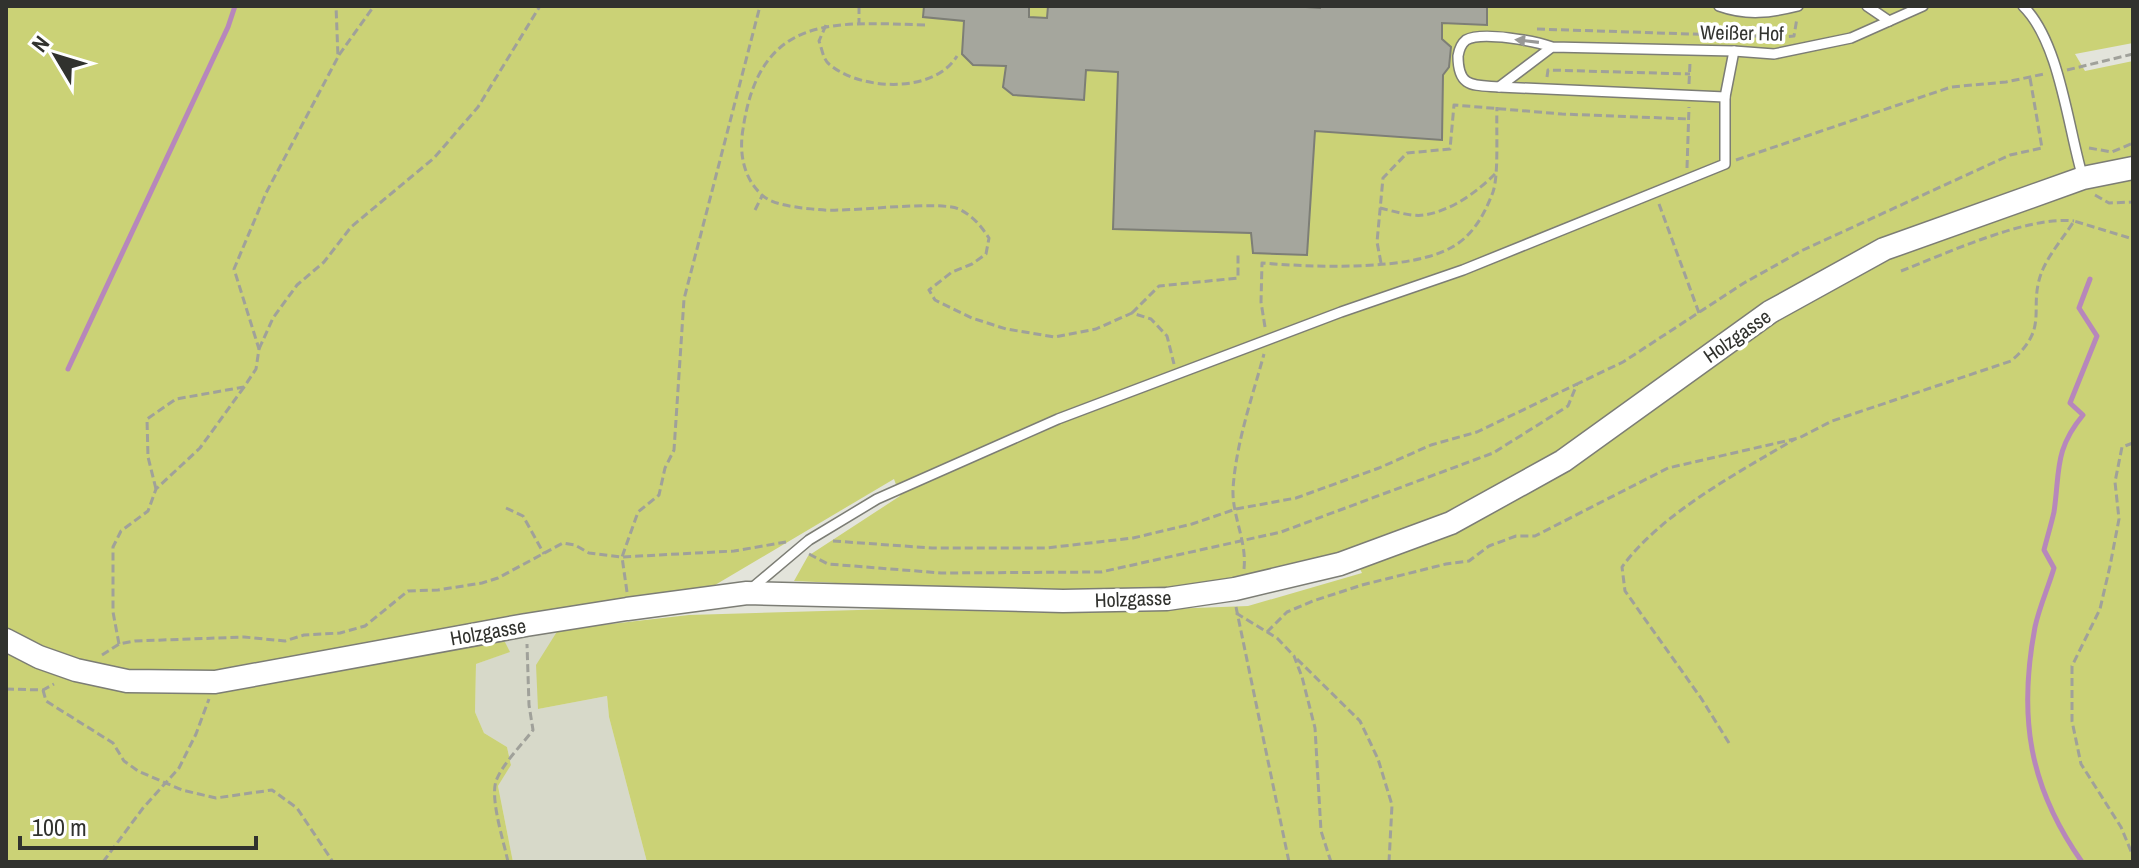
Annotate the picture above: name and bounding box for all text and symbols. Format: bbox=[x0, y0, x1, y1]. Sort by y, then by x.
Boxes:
north arrow bbox=[16, 16, 96, 96]
street label: Weißer Hof bbox=[1700, 18, 1784, 47]
text: N bbox=[24, 29, 56, 58]
one-way arrow bbox=[1514, 34, 1539, 47]
street label: Holzgasse bbox=[1698, 303, 1776, 369]
street label: Holzgasse bbox=[1094, 584, 1172, 613]
street label: Holzgasse bbox=[448, 612, 528, 651]
scale bar bbox=[20, 800, 256, 850]
text: 100 m bbox=[32, 811, 87, 843]

